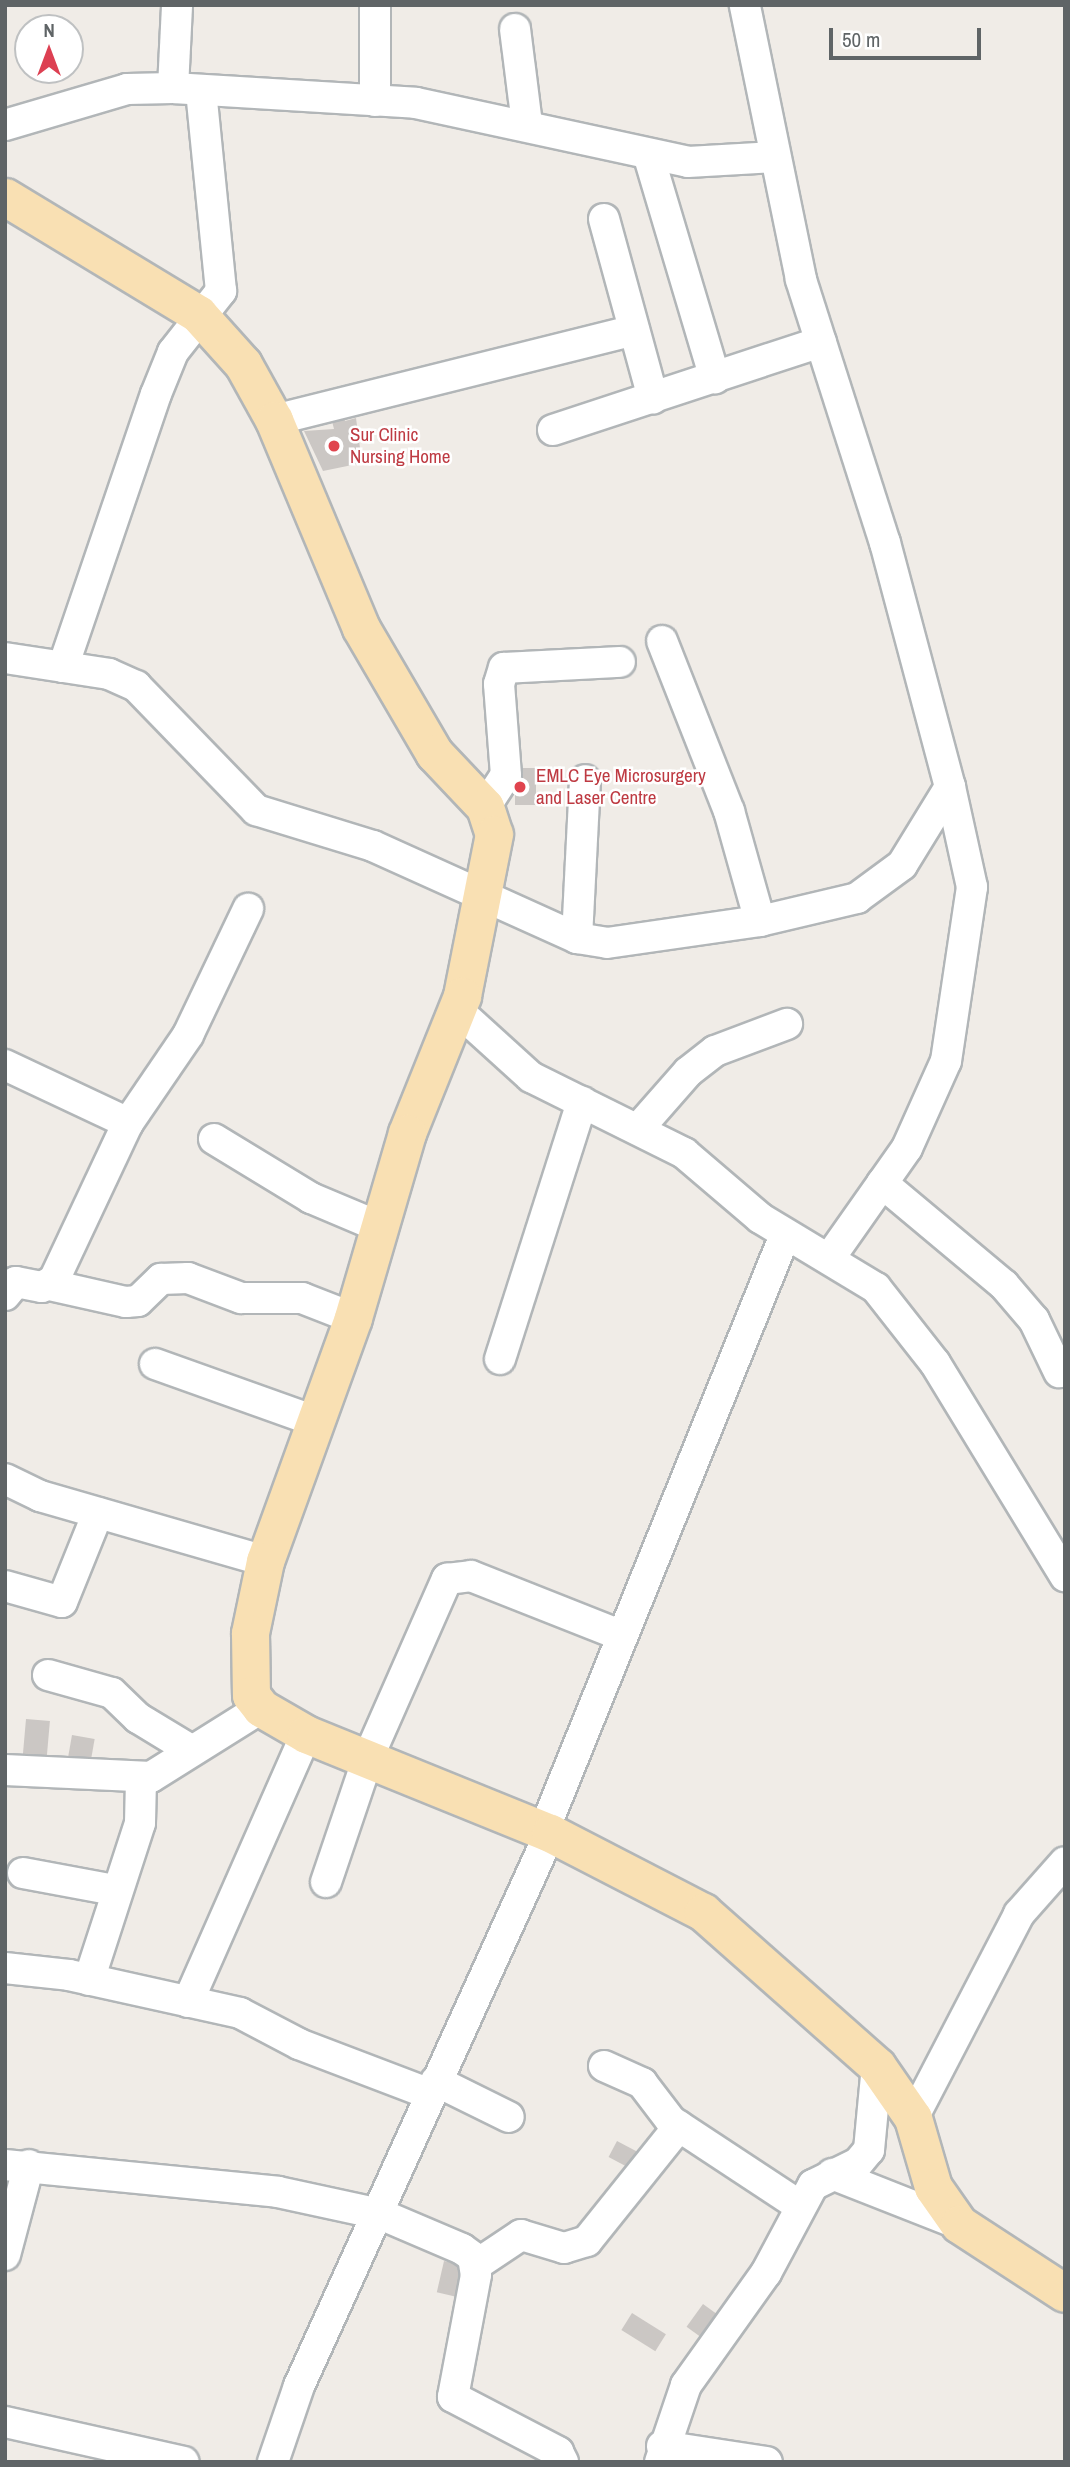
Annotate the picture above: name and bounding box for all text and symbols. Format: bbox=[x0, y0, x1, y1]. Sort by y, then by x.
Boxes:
north arrow bbox=[14, 14, 84, 84]
scale bar bbox=[832, 14, 984, 58]
text: N bbox=[43, 17, 55, 43]
text: 50 m bbox=[842, 25, 880, 54]
place label: Sur Clinic Nursing Home bbox=[350, 424, 450, 468]
marker: Sur Clinic Nursing Home bbox=[324, 436, 344, 456]
place label: EMLC Eye Microsurgery and Laser Centre bbox=[536, 765, 706, 809]
marker: EMLC Eye Microsurgery and Laser Centre bbox=[510, 777, 530, 797]

